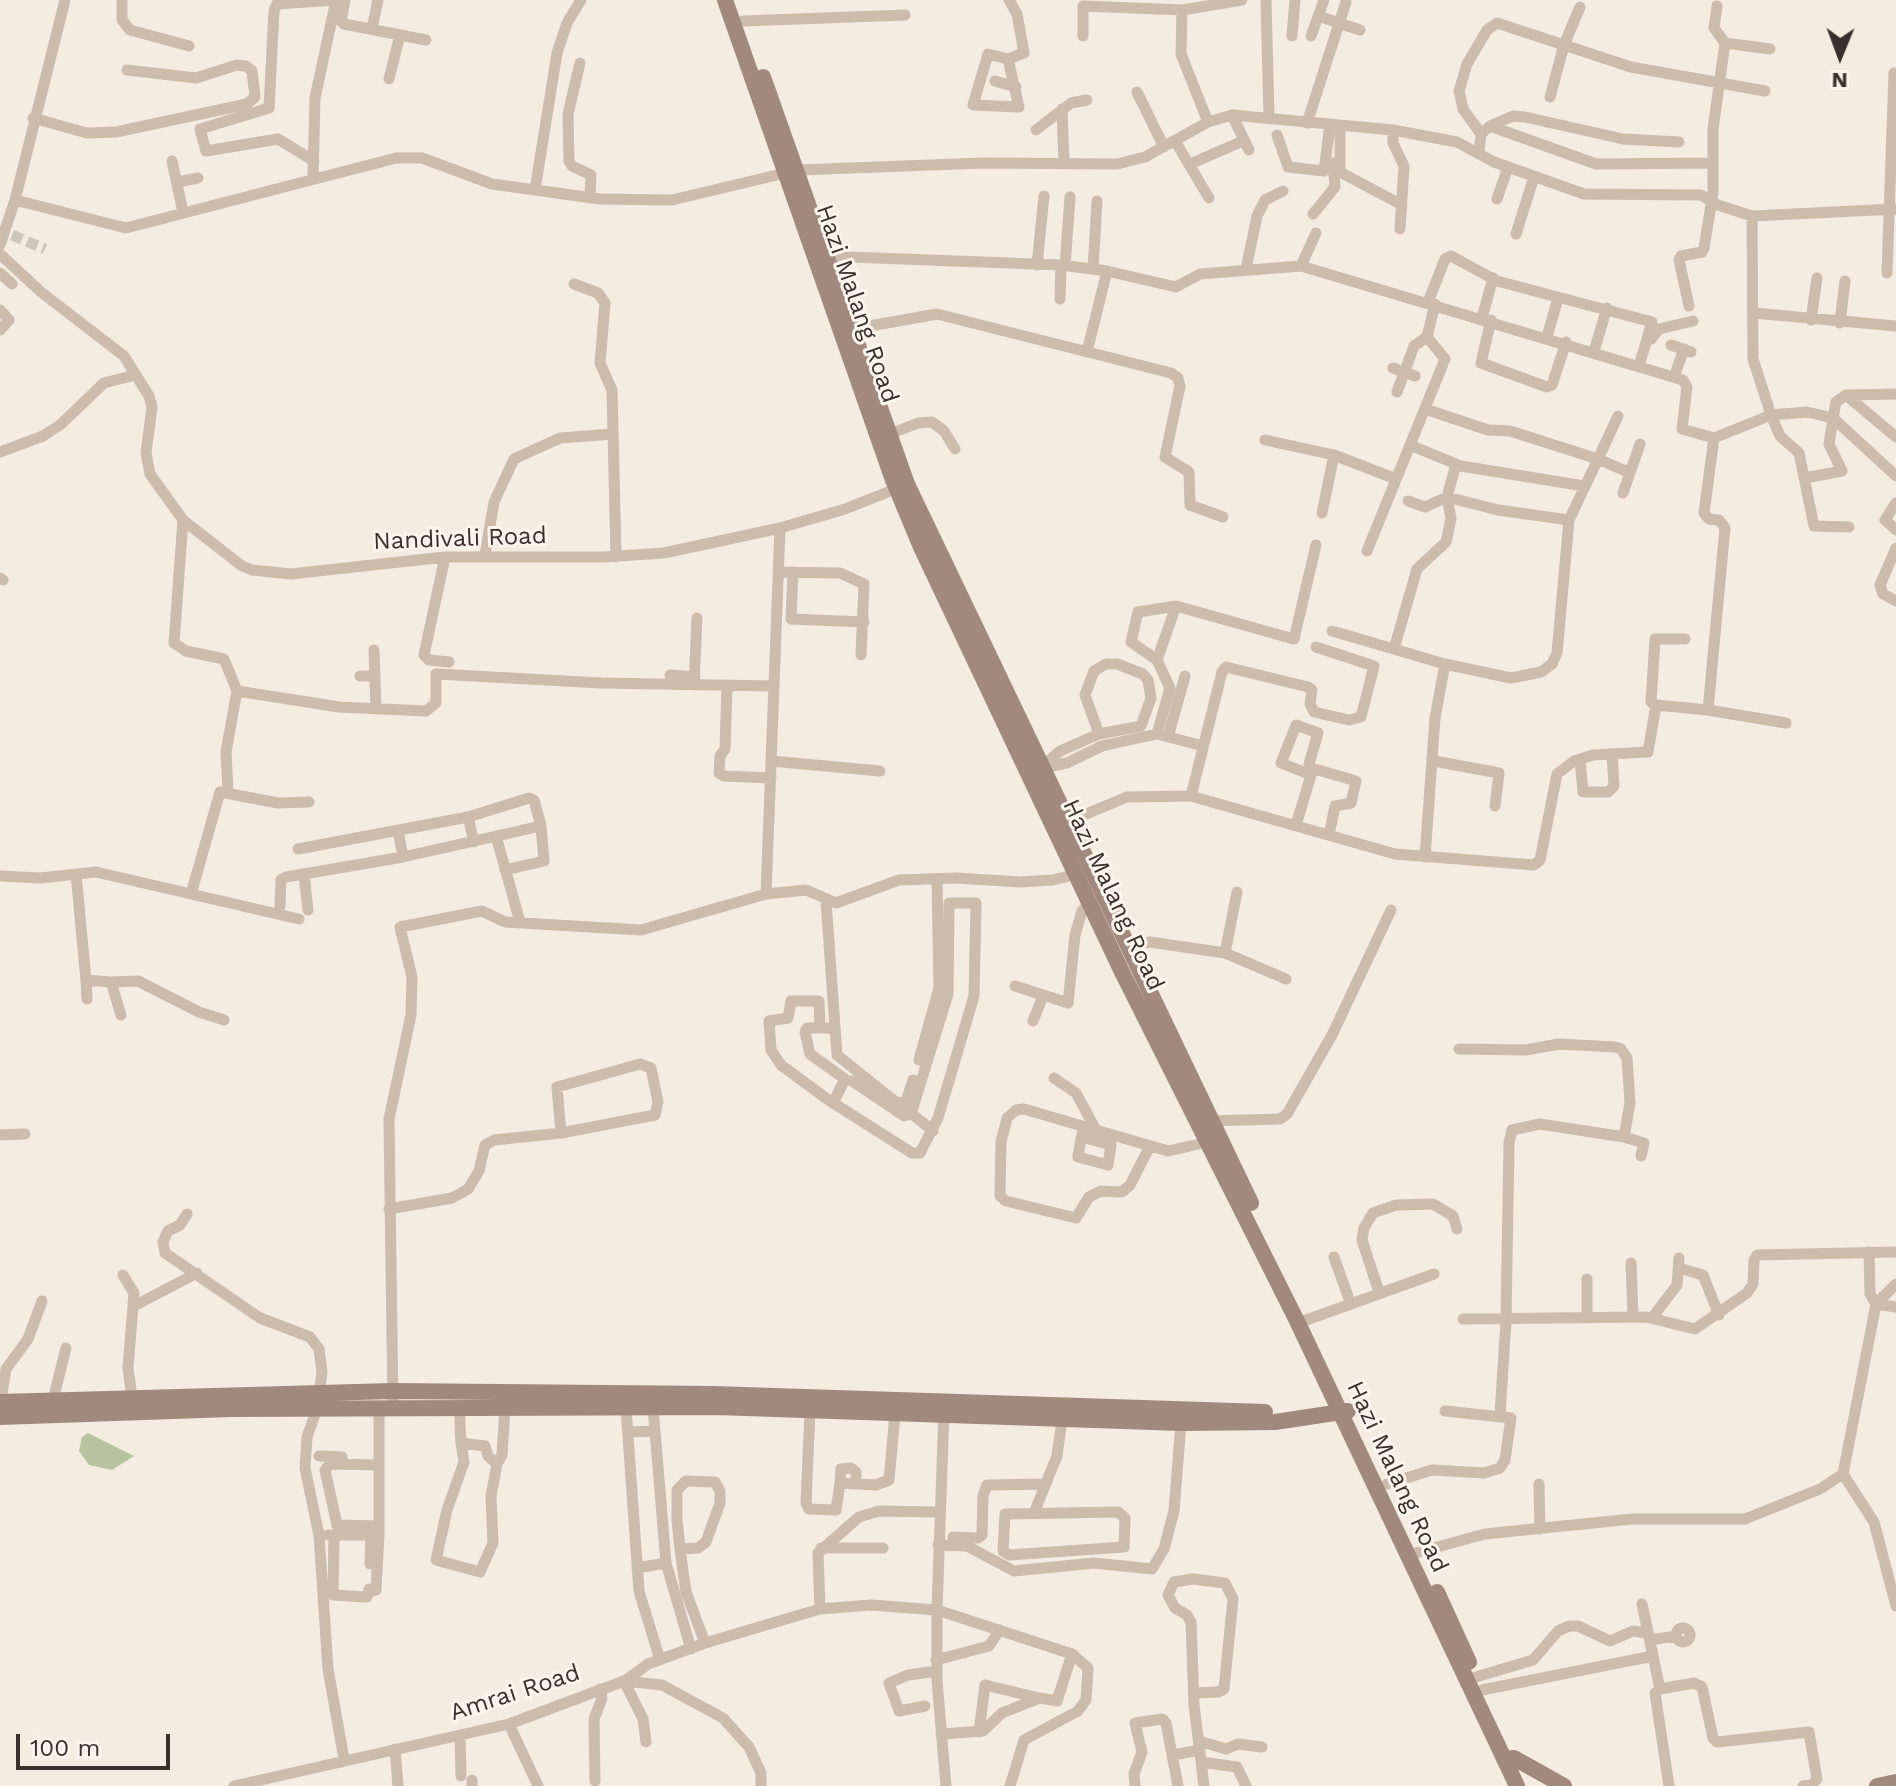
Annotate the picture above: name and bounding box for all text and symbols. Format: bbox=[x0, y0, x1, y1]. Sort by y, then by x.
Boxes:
north arrow bbox=[1800, 16, 1880, 96]
text: N bbox=[1831, 68, 1848, 93]
street label: Hazi Malang Road bbox=[810, 201, 904, 407]
street label: Nandivali Road bbox=[373, 522, 547, 556]
street label: Hazi Malang Road bbox=[1056, 795, 1170, 995]
street label: Hazi Malang Road bbox=[1340, 1377, 1454, 1577]
street label: Amrai Road bbox=[446, 1658, 584, 1728]
scale bar bbox=[20, 1718, 174, 1768]
text: 100 m bbox=[30, 1734, 100, 1762]

